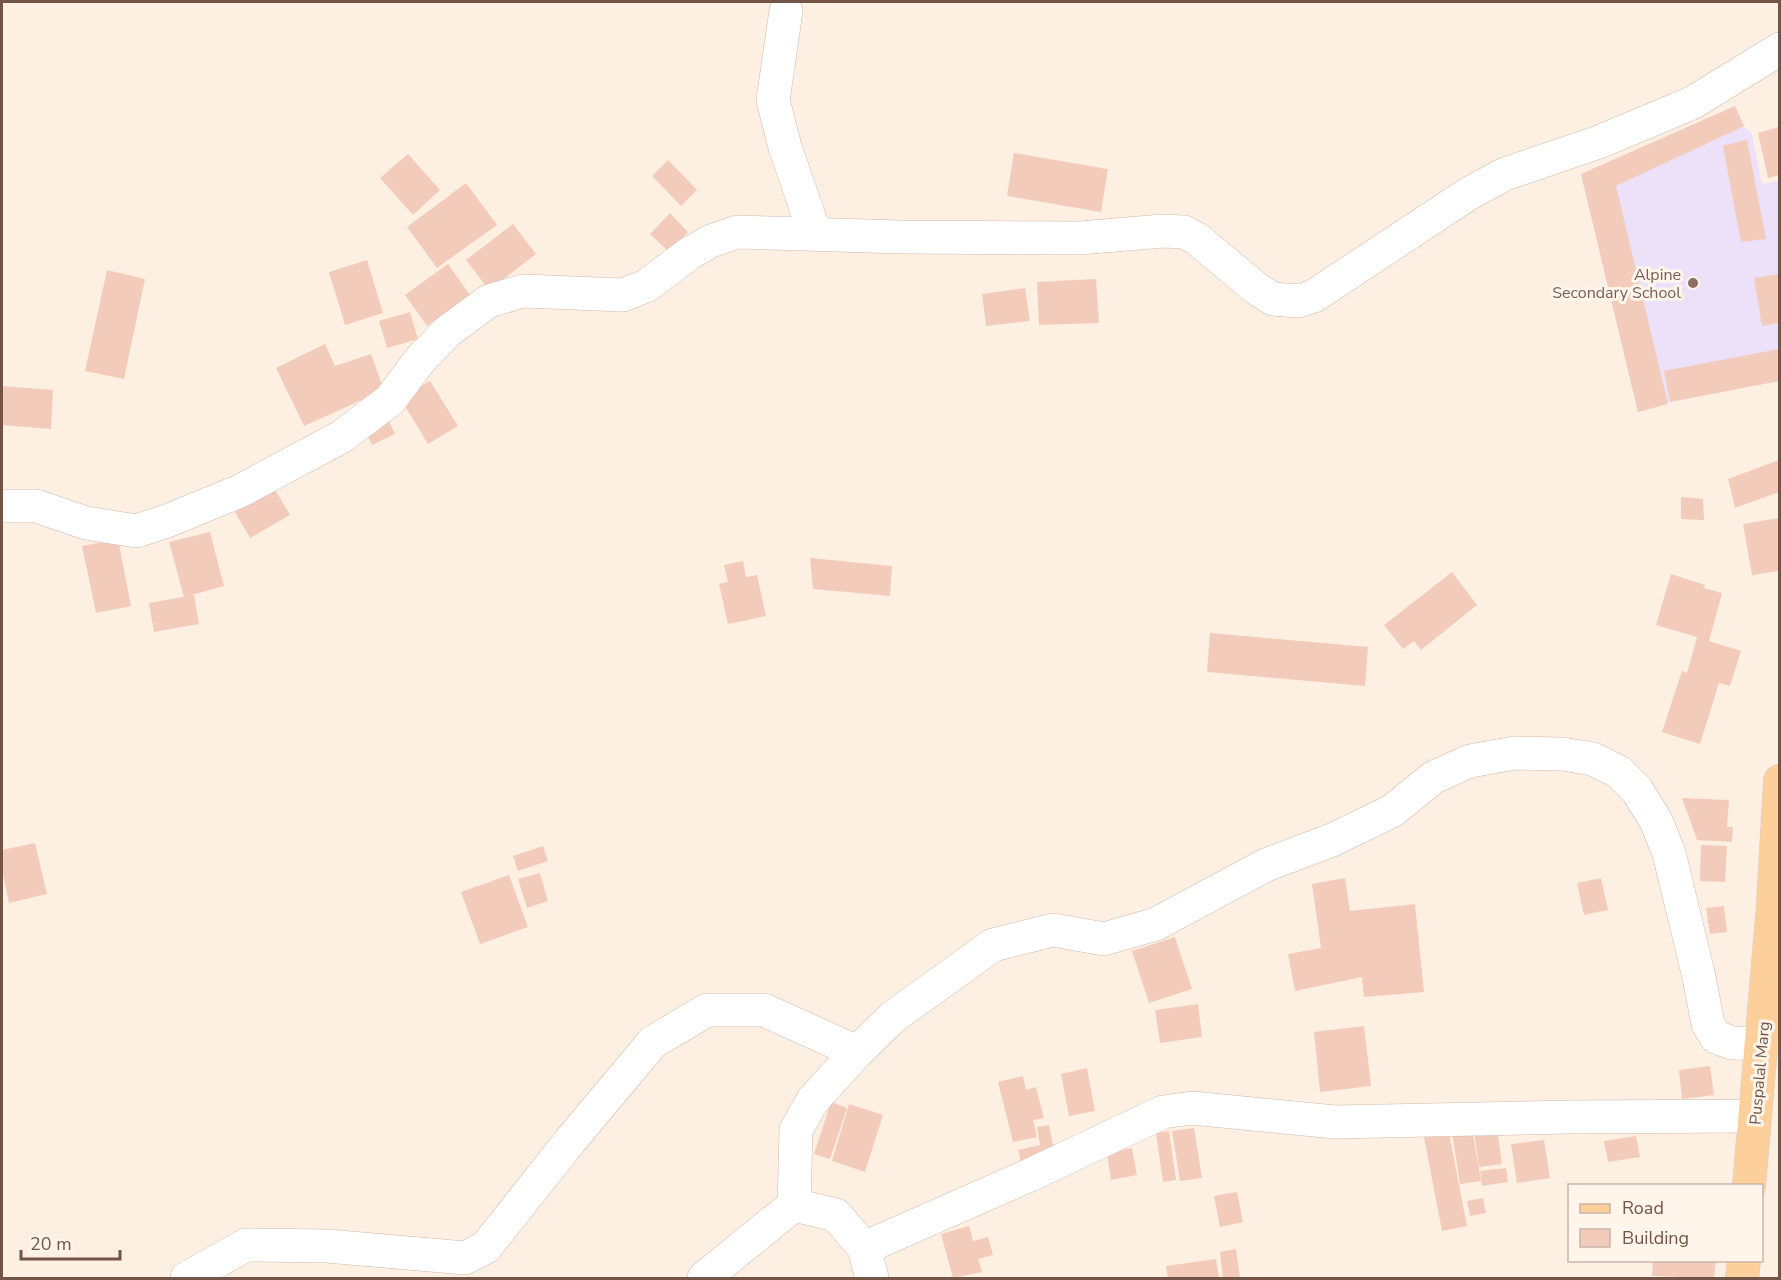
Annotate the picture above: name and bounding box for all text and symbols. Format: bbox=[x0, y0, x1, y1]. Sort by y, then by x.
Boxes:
place label: Alpine Secondary School bbox=[1552, 264, 1681, 304]
marker: Alpine Secondary School bbox=[1686, 276, 1700, 290]
street label: Puspalal Marg bbox=[1745, 1020, 1775, 1126]
legend bbox=[1568, 1184, 1763, 1262]
text: Road bbox=[1622, 1196, 1664, 1220]
scale bar bbox=[21, 1223, 120, 1261]
text: Building bbox=[1622, 1226, 1689, 1250]
text: 20 m bbox=[30, 1232, 72, 1256]

